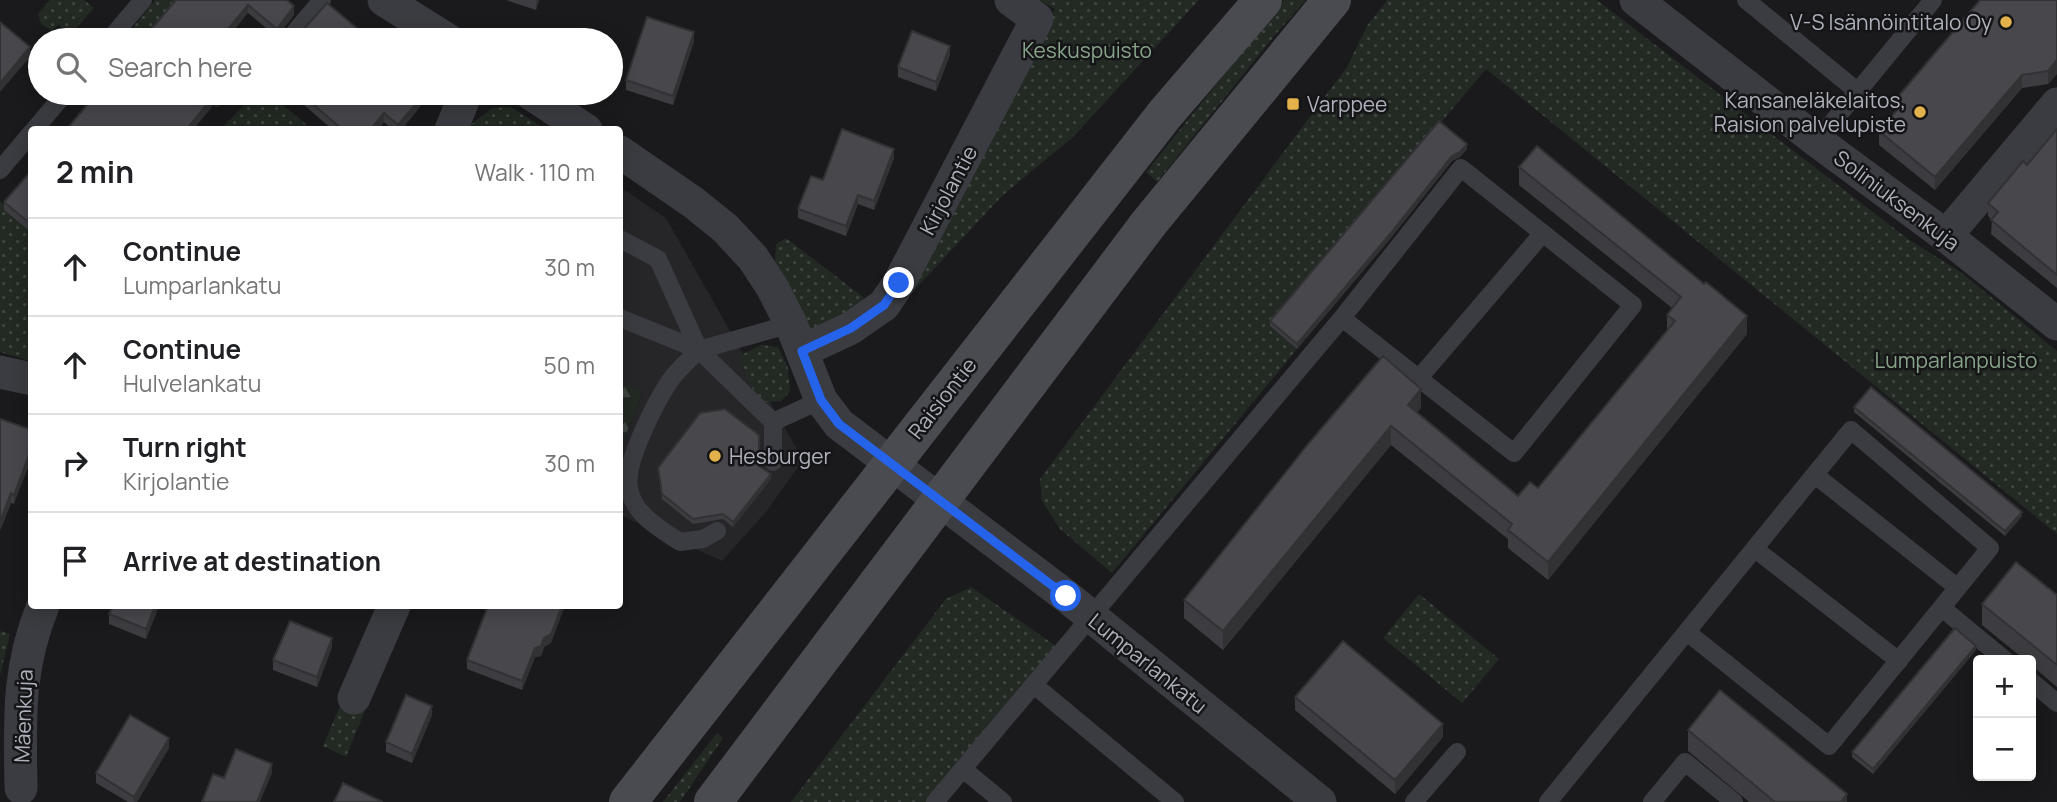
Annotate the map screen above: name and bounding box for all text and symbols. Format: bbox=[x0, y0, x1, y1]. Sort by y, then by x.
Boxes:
place label: V-S Isännöintitalo Oy bbox=[1790, 8, 1992, 36]
marker: V-S Isännöintitalo Oy bbox=[1998, 14, 2014, 30]
search box bbox=[28, 28, 623, 105]
park label: Keskuspuisto bbox=[1022, 36, 1152, 64]
icon: search bbox=[52, 48, 90, 86]
text: Search here bbox=[108, 49, 253, 85]
place label: Kansaneläkelaitos, Raision palvelupiste bbox=[1714, 86, 1906, 138]
place label: Varppee bbox=[1307, 90, 1387, 118]
marker: Varppee bbox=[1285, 96, 1301, 112]
marker: Kansaneläkelaitos, Raision palvelupiste bbox=[1912, 104, 1928, 120]
street label: Kirjolantie bbox=[913, 140, 983, 240]
street label: Soliniuksenkuja bbox=[1828, 144, 1966, 256]
text: 2 min bbox=[56, 151, 134, 192]
text: Walk · 110 m bbox=[474, 156, 595, 188]
text: Continue bbox=[123, 233, 241, 269]
icon: ahead bbox=[56, 248, 94, 286]
text: 30 m bbox=[544, 251, 595, 283]
route end bbox=[883, 267, 914, 298]
text: Lumparlankatu bbox=[123, 269, 281, 301]
text: Continue bbox=[123, 331, 241, 367]
icon: ahead bbox=[56, 346, 94, 384]
park label: Lumparlanpuisto bbox=[1875, 346, 2037, 374]
text: 50 m bbox=[544, 349, 595, 381]
street label: Raisiontie bbox=[901, 351, 983, 445]
text: Hulvelankatu bbox=[123, 367, 261, 399]
text: Turn right bbox=[123, 429, 247, 465]
place label: Hesburger bbox=[729, 442, 831, 470]
icon: right bbox=[56, 444, 94, 482]
text: 30 m bbox=[544, 447, 595, 479]
marker: Hesburger bbox=[707, 448, 723, 464]
text: Kirjolantie bbox=[123, 465, 230, 497]
icon: arrive bbox=[56, 542, 94, 580]
text: Arrive at destination bbox=[123, 543, 381, 579]
route start bbox=[1050, 580, 1081, 611]
street label: Lumparlankatu bbox=[1083, 607, 1213, 719]
map controls bbox=[1973, 655, 2036, 781]
button: + bbox=[1973, 655, 2036, 718]
street label: Mäenkuja bbox=[7, 669, 39, 763]
button: − bbox=[1973, 718, 2036, 781]

